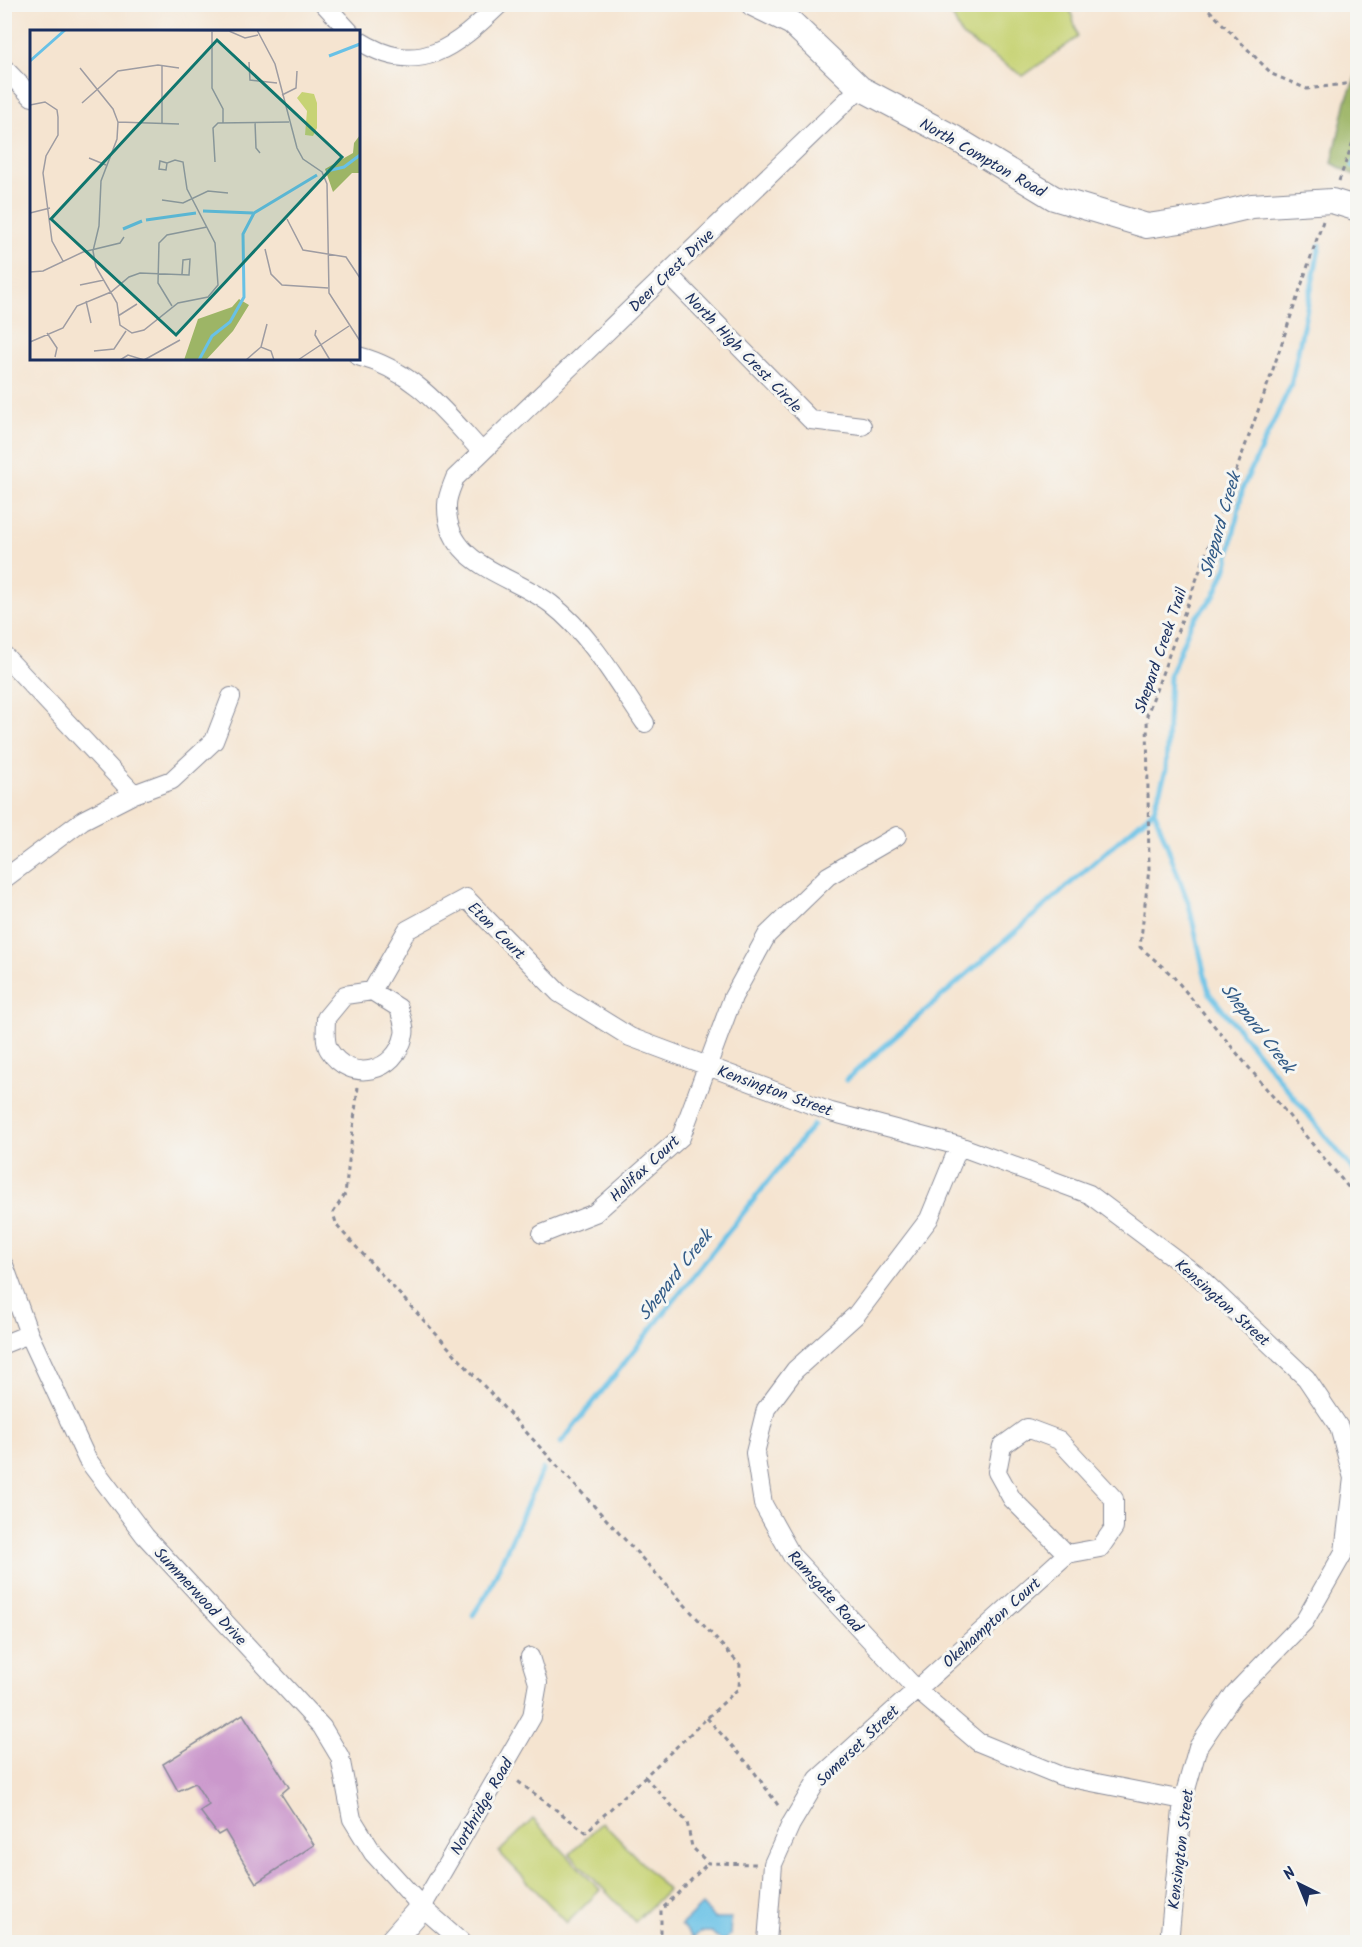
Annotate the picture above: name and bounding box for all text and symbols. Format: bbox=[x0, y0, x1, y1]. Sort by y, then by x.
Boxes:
inset map bbox=[30, 30, 360, 360]
street label: North Compton Road bbox=[914, 112, 1051, 205]
street label: Deer Crest Drive bbox=[623, 223, 721, 319]
street label: North High Crest Circle bbox=[678, 287, 808, 419]
water label: Shepard Creek bbox=[1193, 467, 1251, 581]
street label: Shepard Creek Trail bbox=[1128, 584, 1195, 717]
street label: Eton Court bbox=[461, 896, 531, 967]
water label: Shepard Creek bbox=[1212, 977, 1303, 1082]
street label: Kensington Street bbox=[713, 1059, 836, 1124]
street label: Halifax Court bbox=[604, 1129, 687, 1209]
water label: Shepard Creek bbox=[632, 1222, 722, 1327]
street label: Kensington Street bbox=[1169, 1253, 1276, 1353]
street label: Summerwood Drive bbox=[147, 1542, 252, 1652]
street label: Ramsgate Road bbox=[781, 1545, 869, 1640]
street label: Okehampton Court bbox=[937, 1571, 1048, 1674]
street label: Somerset Street bbox=[810, 1699, 906, 1793]
street label: Northridge Road bbox=[444, 1753, 521, 1860]
street label: Kensington Street bbox=[1162, 1787, 1201, 1911]
north arrow bbox=[1269, 1854, 1329, 1914]
text: N bbox=[1278, 1862, 1302, 1887]

